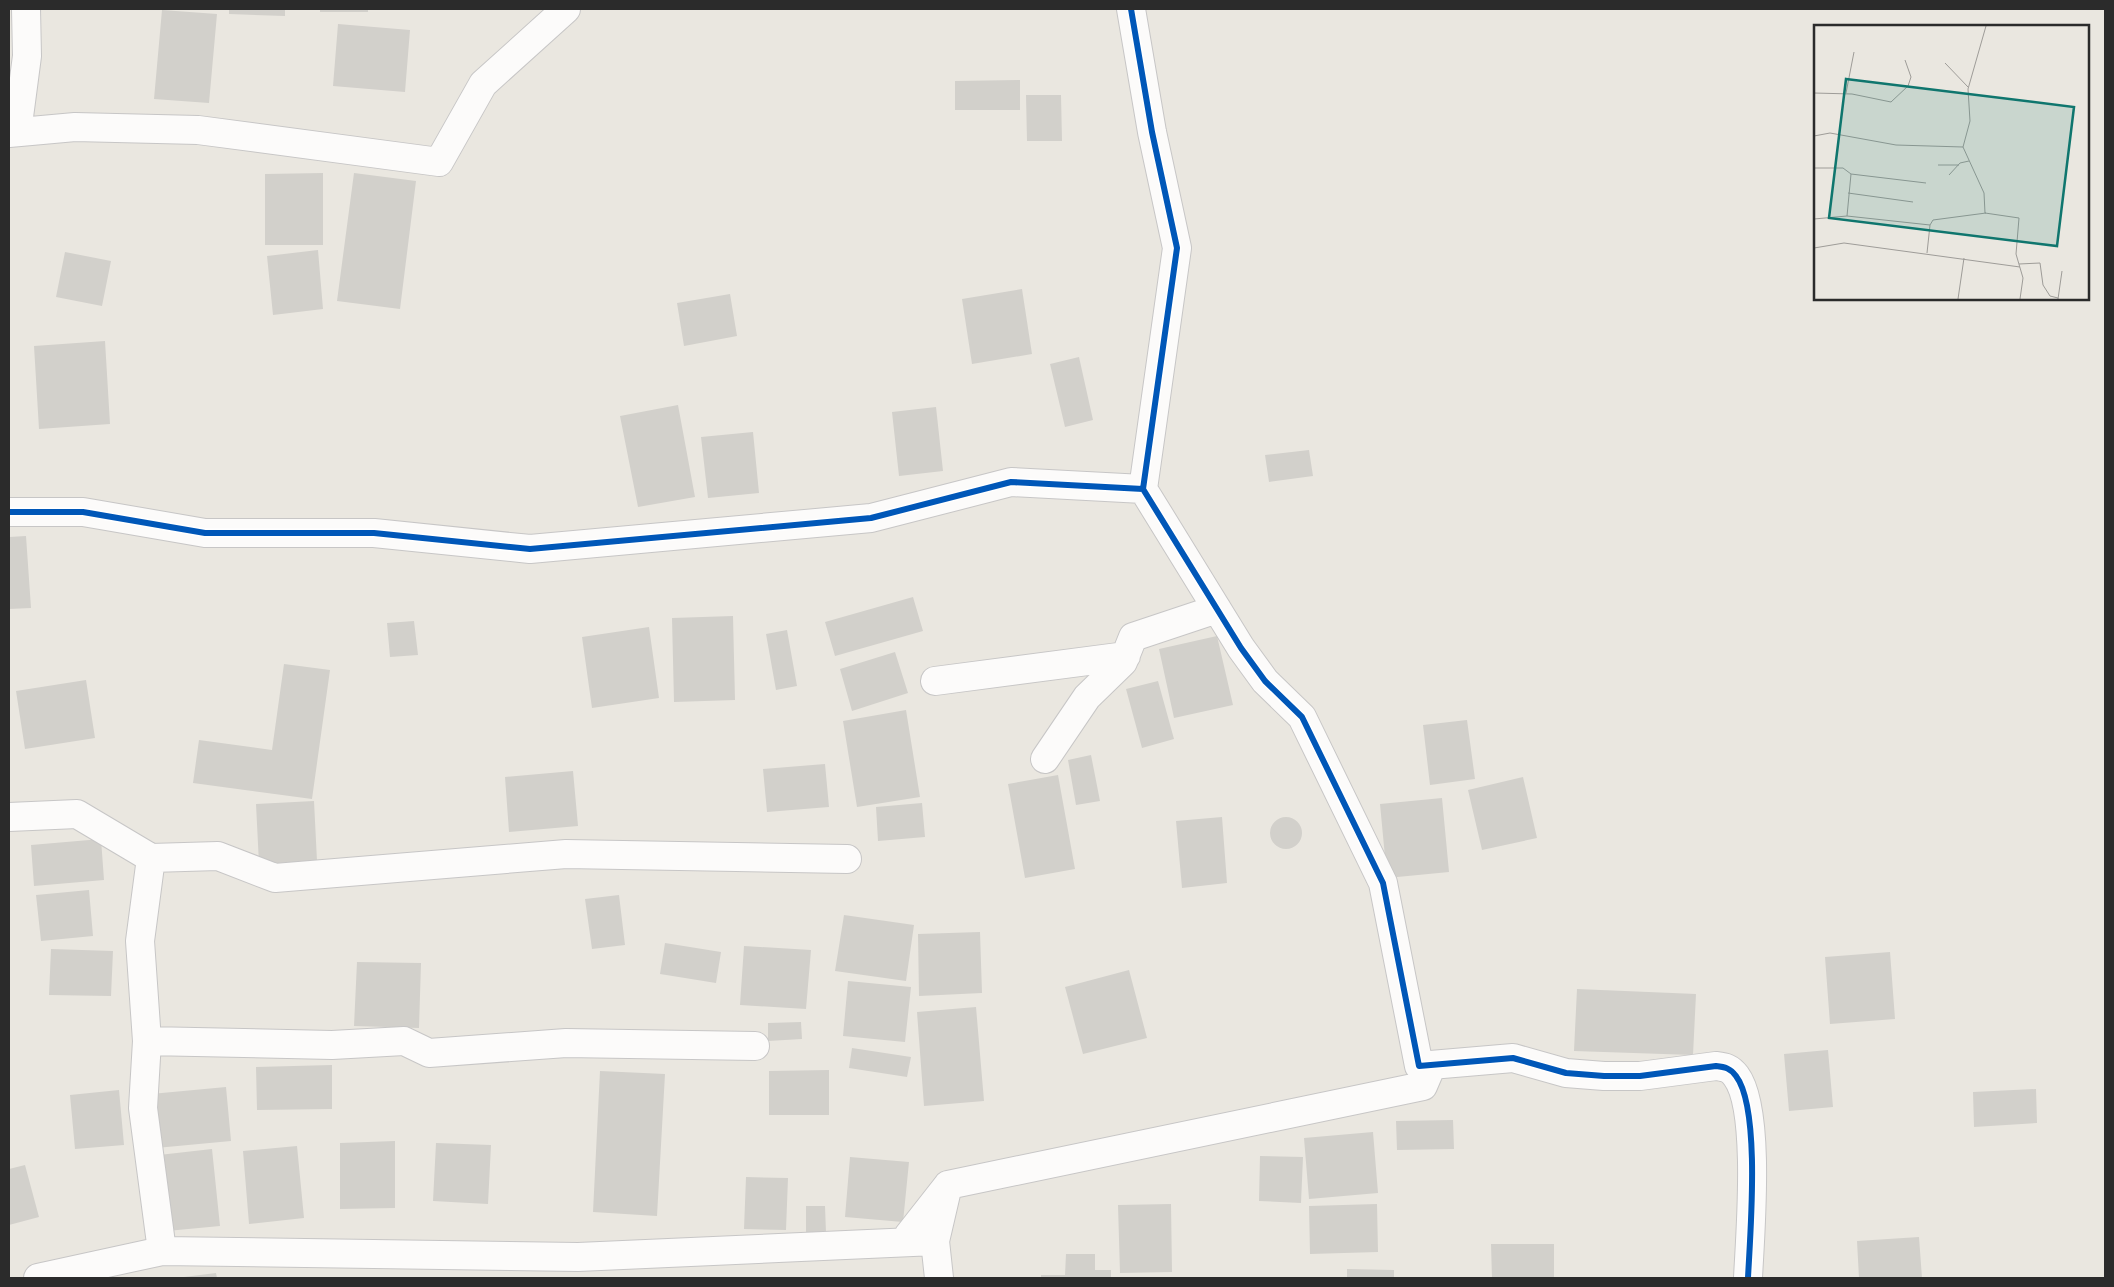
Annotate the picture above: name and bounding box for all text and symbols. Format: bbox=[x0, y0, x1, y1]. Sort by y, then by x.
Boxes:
inset map bbox=[1814, 25, 2089, 300]

